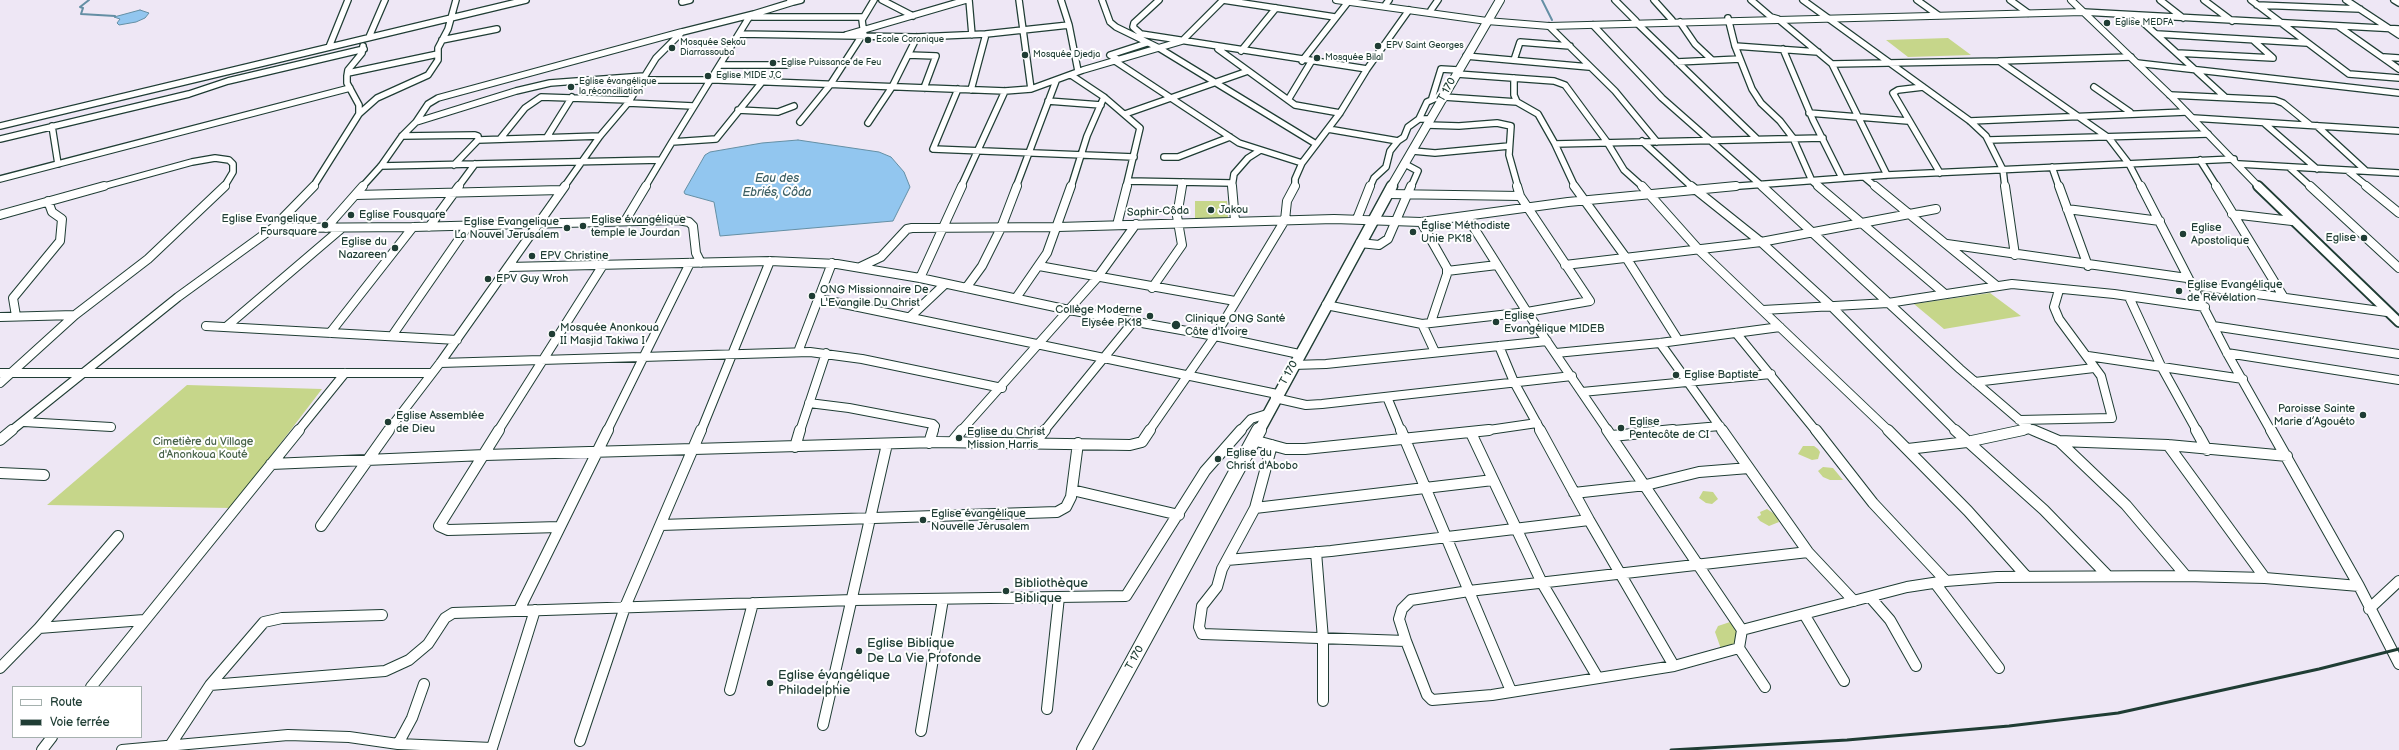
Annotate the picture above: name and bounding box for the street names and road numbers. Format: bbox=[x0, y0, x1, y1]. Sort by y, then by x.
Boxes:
street label: T 170 bbox=[1435, 76, 1459, 104]
street label: Saphir-Côda bbox=[1127, 204, 1189, 220]
street label: T 170 bbox=[1277, 359, 1301, 387]
street label: T 170 bbox=[1123, 644, 1147, 672]

